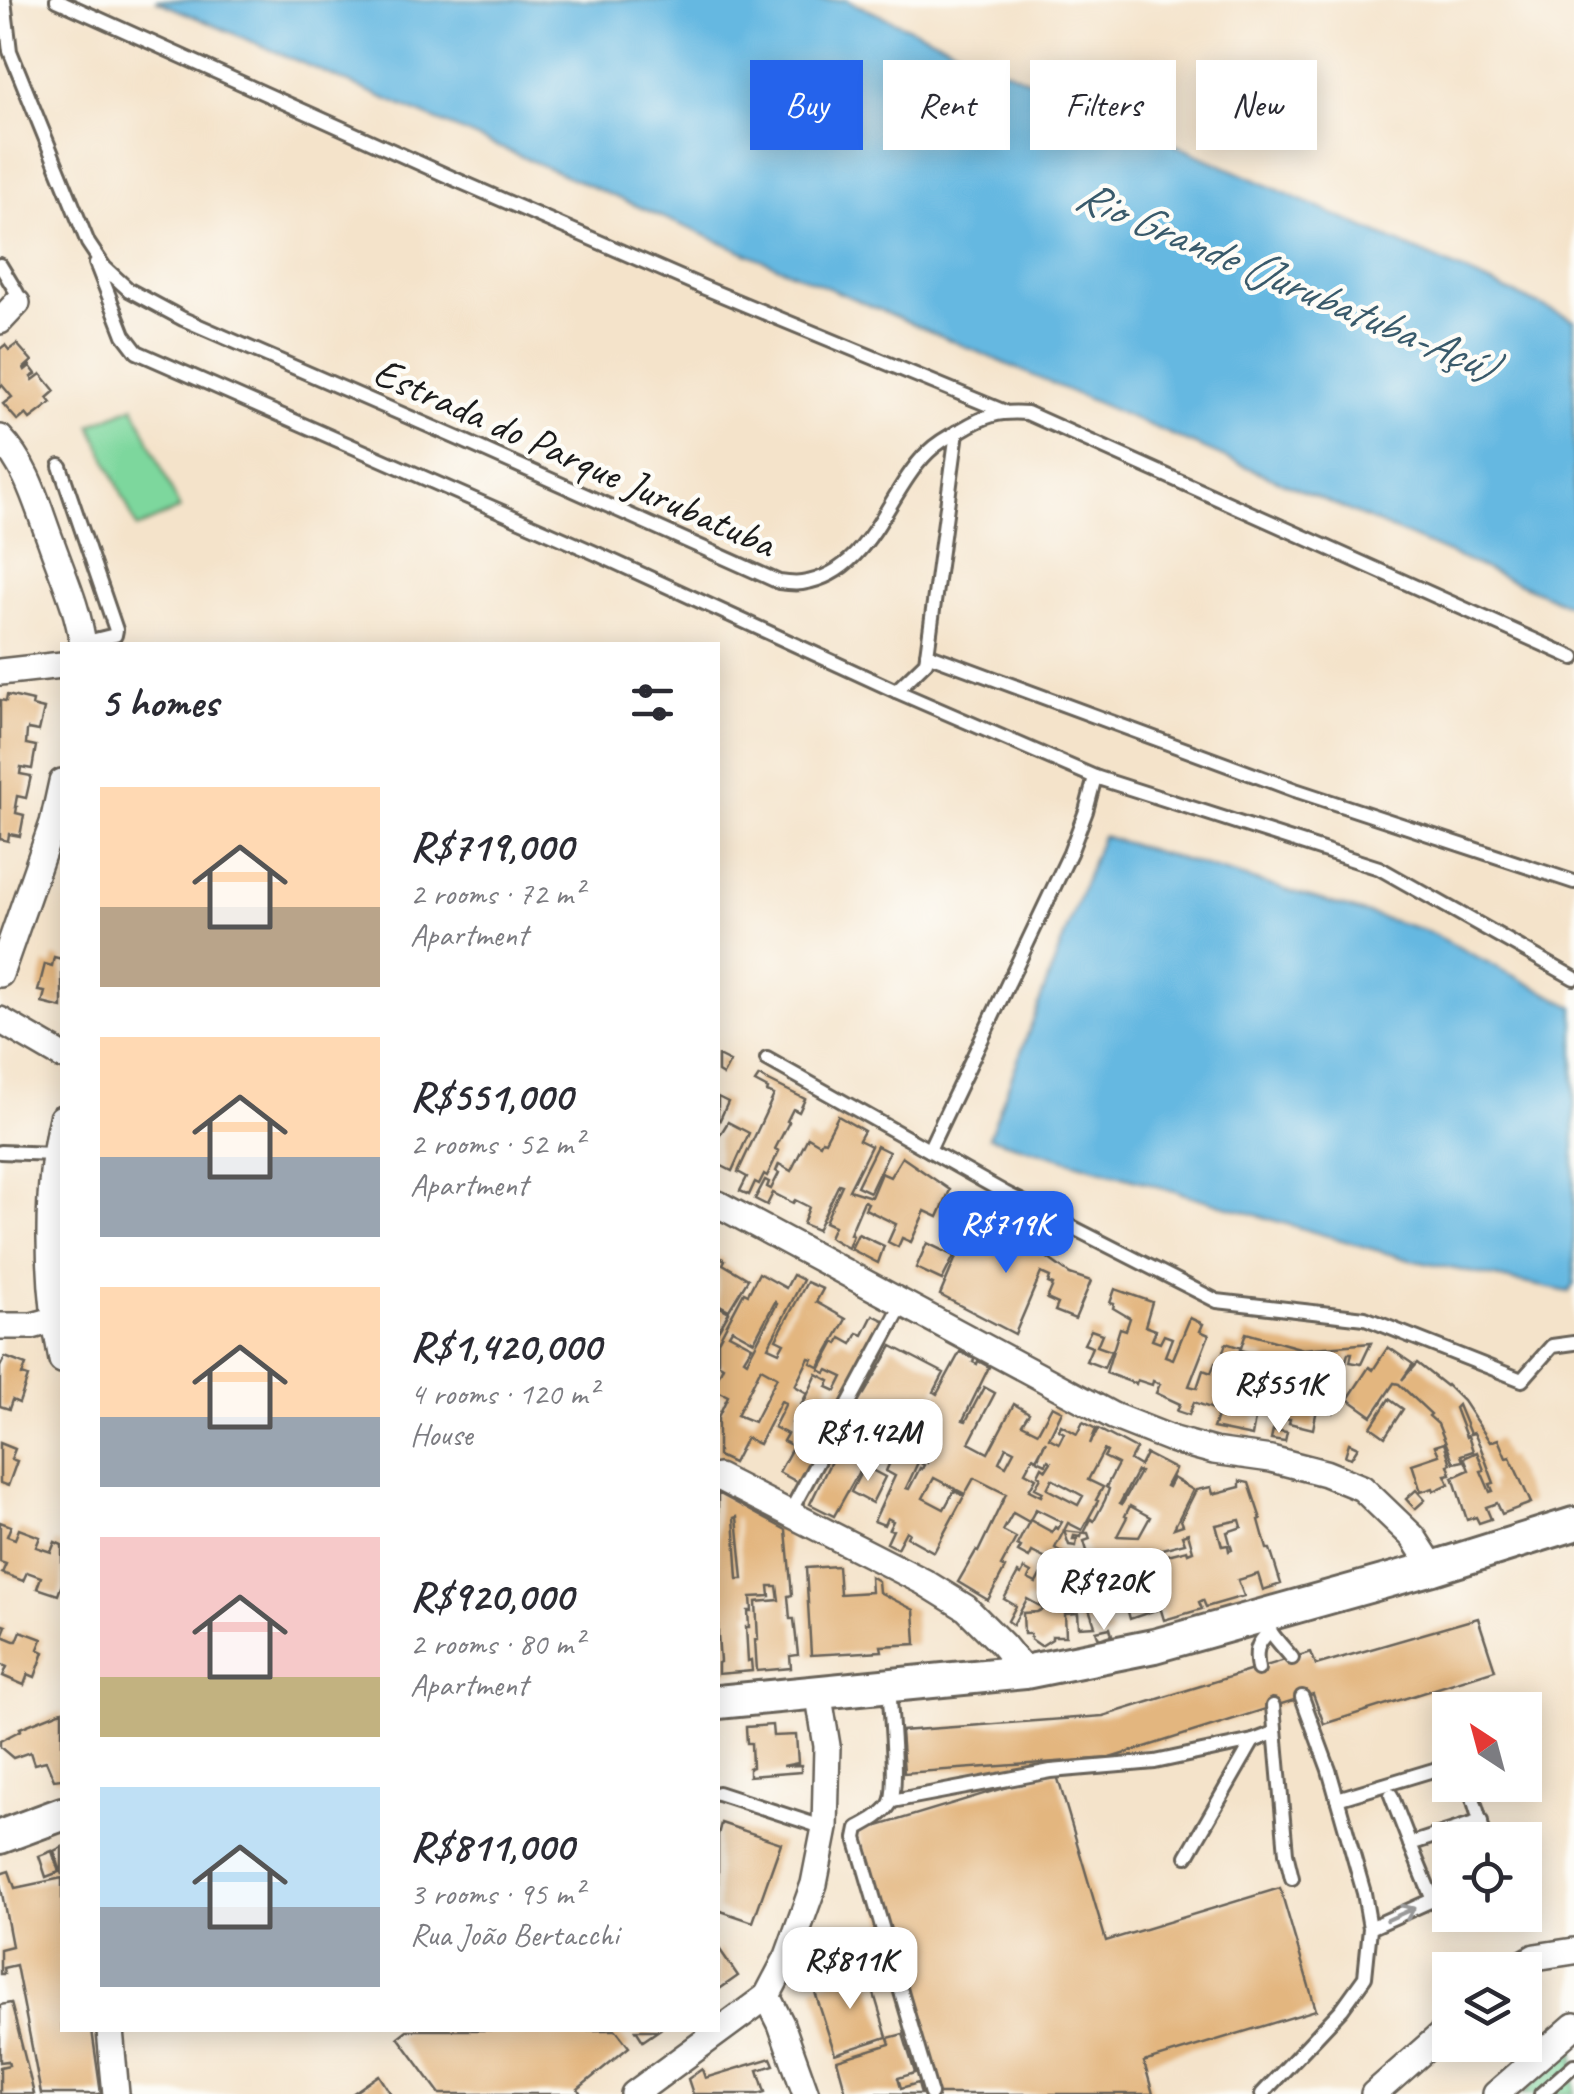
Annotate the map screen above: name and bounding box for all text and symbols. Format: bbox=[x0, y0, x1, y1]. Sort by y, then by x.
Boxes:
chip: Buy bbox=[750, 60, 863, 150]
chip: Rent bbox=[883, 60, 1010, 150]
chip: Filters bbox=[1030, 60, 1176, 150]
chip: New bbox=[1196, 60, 1317, 150]
water label: Rio Grande (Jurubatuba-Açú) bbox=[1068, 167, 1511, 398]
street label: Estrada do Parque Jurubatuba bbox=[366, 345, 786, 571]
icon: filters bbox=[625, 675, 680, 730]
text: 5 homes bbox=[100, 676, 218, 729]
text: R$719,000 bbox=[410, 820, 573, 873]
icon: home bbox=[180, 827, 300, 947]
text: 2 rooms · 72 m² bbox=[410, 873, 583, 914]
text: Apartment bbox=[410, 914, 528, 955]
text: R$551,000 bbox=[410, 1070, 572, 1123]
icon: home bbox=[180, 1077, 300, 1197]
text: 2 rooms · 52 m² bbox=[410, 1123, 583, 1164]
text: Apartment bbox=[410, 1164, 528, 1205]
pin: R$719K bbox=[925, 1191, 1087, 1276]
text: R$719K bbox=[961, 1203, 1051, 1244]
text: R$1,420,000 bbox=[410, 1320, 601, 1373]
icon: home bbox=[180, 1327, 300, 1447]
pin: R$551K bbox=[1198, 1351, 1360, 1436]
text: R$551K bbox=[1234, 1363, 1324, 1404]
text: 4 rooms · 120 m² bbox=[410, 1373, 597, 1414]
pin: R$1.42M bbox=[776, 1399, 960, 1484]
text: R$1.42M bbox=[816, 1411, 920, 1452]
text: House bbox=[410, 1414, 472, 1455]
pin: R$920K bbox=[1023, 1548, 1185, 1633]
text: R$920K bbox=[1059, 1560, 1149, 1601]
text: R$920,000 bbox=[410, 1570, 573, 1623]
icon: home bbox=[180, 1577, 300, 1697]
text: 2 rooms · 80 m² bbox=[410, 1623, 583, 1664]
text: Apartment bbox=[410, 1664, 528, 1705]
north arrow bbox=[1432, 1692, 1542, 1802]
map controls bbox=[1432, 1692, 1542, 2062]
text: R$811,000 bbox=[410, 1820, 573, 1873]
button: locate bbox=[1432, 1822, 1542, 1932]
icon: home bbox=[180, 1827, 300, 1947]
text: 3 rooms · 95 m² bbox=[410, 1873, 583, 1914]
one-way arrow bbox=[1386, 1904, 1416, 1922]
text: Rua João Bertacchi bbox=[410, 1914, 619, 1955]
pin: R$811K bbox=[769, 1927, 931, 2012]
text: R$811K bbox=[804, 1939, 896, 1980]
button: layers bbox=[1432, 1952, 1542, 2062]

